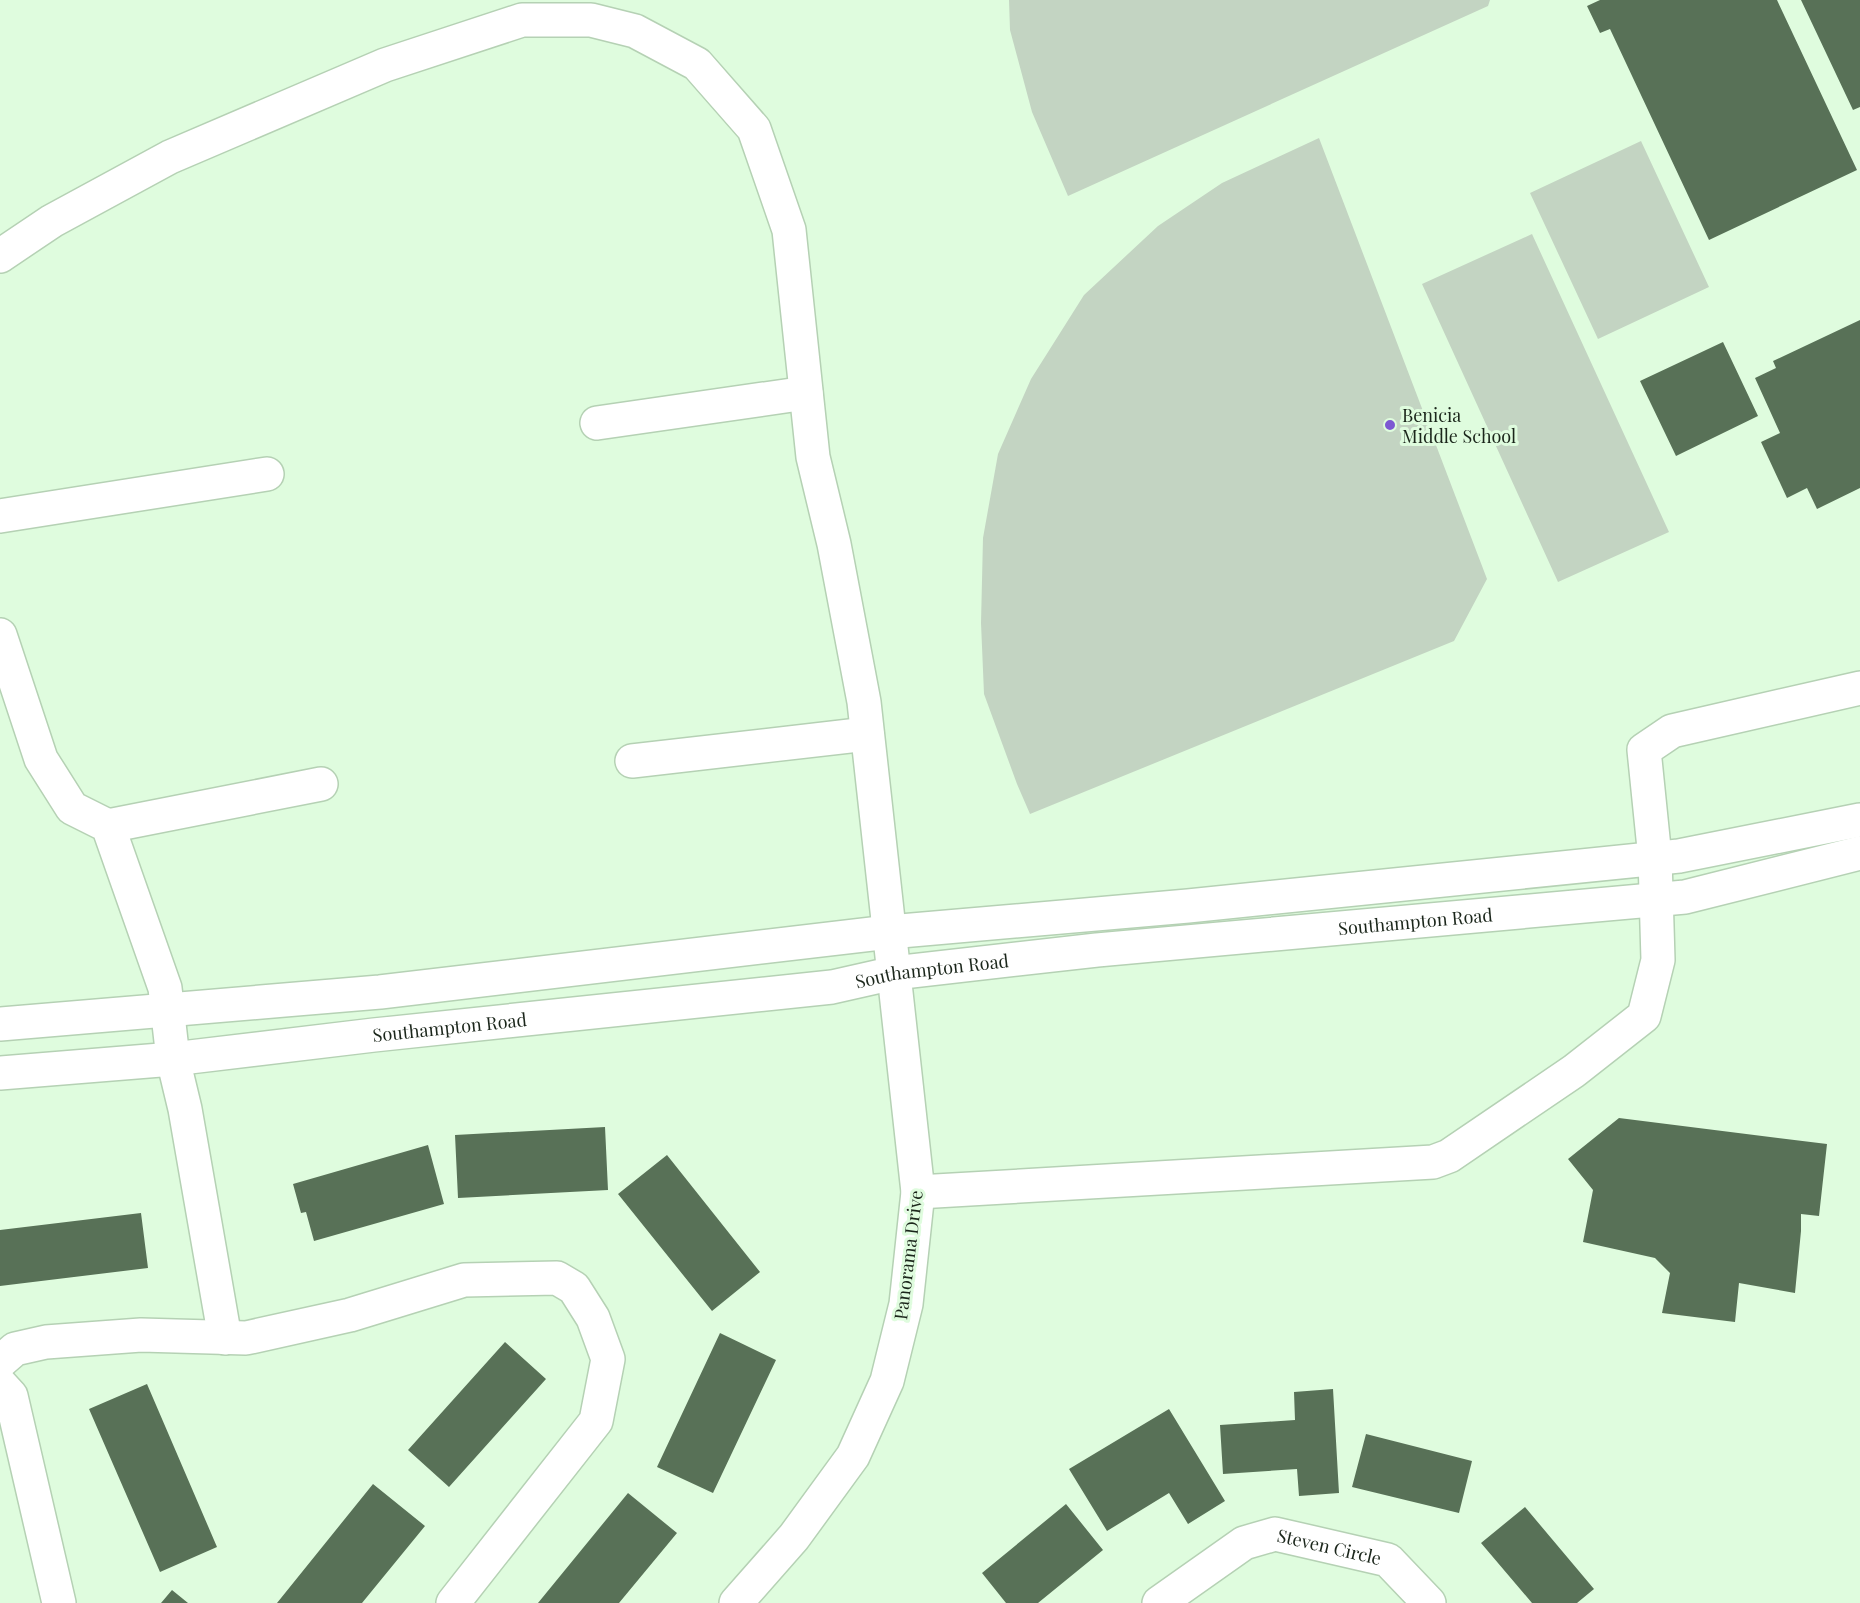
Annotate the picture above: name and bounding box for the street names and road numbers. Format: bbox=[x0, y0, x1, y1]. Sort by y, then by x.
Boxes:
street label: Southampton Road bbox=[1337, 902, 1494, 940]
street label: Southampton Road bbox=[853, 948, 1011, 993]
street label: Southampton Road bbox=[371, 1007, 528, 1047]
street label: Panorama Drive bbox=[888, 1189, 928, 1321]
street label: Steven Circle bbox=[1275, 1523, 1384, 1570]

